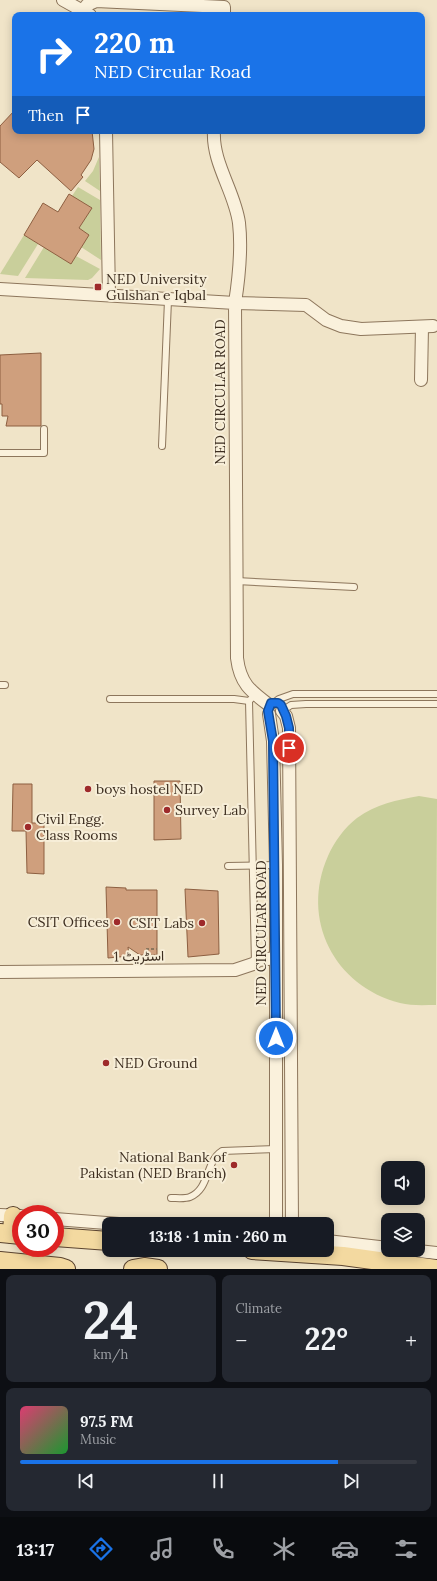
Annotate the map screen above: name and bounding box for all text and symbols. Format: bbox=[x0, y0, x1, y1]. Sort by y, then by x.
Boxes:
text: 220 m bbox=[94, 25, 175, 61]
icon: right bbox=[28, 28, 80, 80]
text: NED Circular Road bbox=[94, 60, 251, 83]
icon: arrive bbox=[72, 104, 94, 126]
text: Then bbox=[28, 106, 64, 125]
place label: NED University Gulshan e Iqbal bbox=[106, 270, 207, 304]
marker: NED University Gulshan e Iqbal bbox=[93, 282, 103, 292]
street label: NED CIRCULAR ROAD bbox=[211, 319, 229, 465]
pin bbox=[272, 731, 306, 765]
icon: arrive bbox=[278, 737, 300, 759]
place label: boys hostel NED bbox=[96, 780, 203, 798]
marker: boys hostel NED bbox=[83, 784, 93, 794]
place label: Survey Lab bbox=[175, 801, 247, 819]
marker: Survey Lab bbox=[162, 805, 172, 815]
place label: Civil Engg. Class Rooms bbox=[36, 810, 118, 844]
marker: Civil Engg. Class Rooms bbox=[23, 822, 33, 832]
street label: NED CIRCULAR ROAD bbox=[252, 860, 270, 1006]
place label: CSIT Offices bbox=[28, 913, 109, 931]
place label: CSIT Labs bbox=[129, 914, 194, 932]
marker: CSIT Offices bbox=[112, 917, 122, 927]
marker: CSIT Labs bbox=[197, 918, 207, 928]
street label: اسٹریٹ 1 bbox=[114, 947, 164, 965]
position arrow bbox=[255, 1017, 297, 1059]
place label: NED Ground bbox=[114, 1054, 198, 1072]
marker: NED Ground bbox=[101, 1058, 111, 1068]
place label: National Bank of Pakistan (NED Branch) bbox=[80, 1148, 227, 1182]
marker: National Bank of Pakistan (NED Branch) bbox=[229, 1160, 239, 1170]
map controls bbox=[381, 1161, 425, 1257]
button: sound bbox=[381, 1161, 425, 1205]
speed limit sign: 30 bbox=[12, 1205, 64, 1257]
button: layers bbox=[381, 1213, 425, 1257]
text: 13:18 · 1 min · 260 m bbox=[149, 1227, 287, 1246]
text: 24 bbox=[83, 1287, 139, 1353]
text: Climate bbox=[236, 1300, 282, 1317]
text: 22° bbox=[305, 1320, 348, 1358]
text: − bbox=[236, 1326, 247, 1354]
text: + bbox=[405, 1326, 417, 1354]
text: km/h bbox=[93, 1346, 128, 1363]
text: 97.5 FM bbox=[80, 1412, 133, 1431]
text: Music bbox=[80, 1431, 116, 1448]
icon: previous bbox=[75, 1470, 97, 1492]
icon: pause bbox=[207, 1470, 229, 1492]
icon: next bbox=[340, 1470, 362, 1492]
icon: directions bbox=[87, 1535, 115, 1563]
icon: music bbox=[148, 1535, 176, 1563]
icon: phone bbox=[209, 1535, 237, 1563]
icon: climate bbox=[270, 1535, 298, 1563]
icon: car bbox=[331, 1535, 359, 1563]
icon: filters bbox=[392, 1535, 420, 1563]
text: 13:17 bbox=[17, 1538, 54, 1561]

